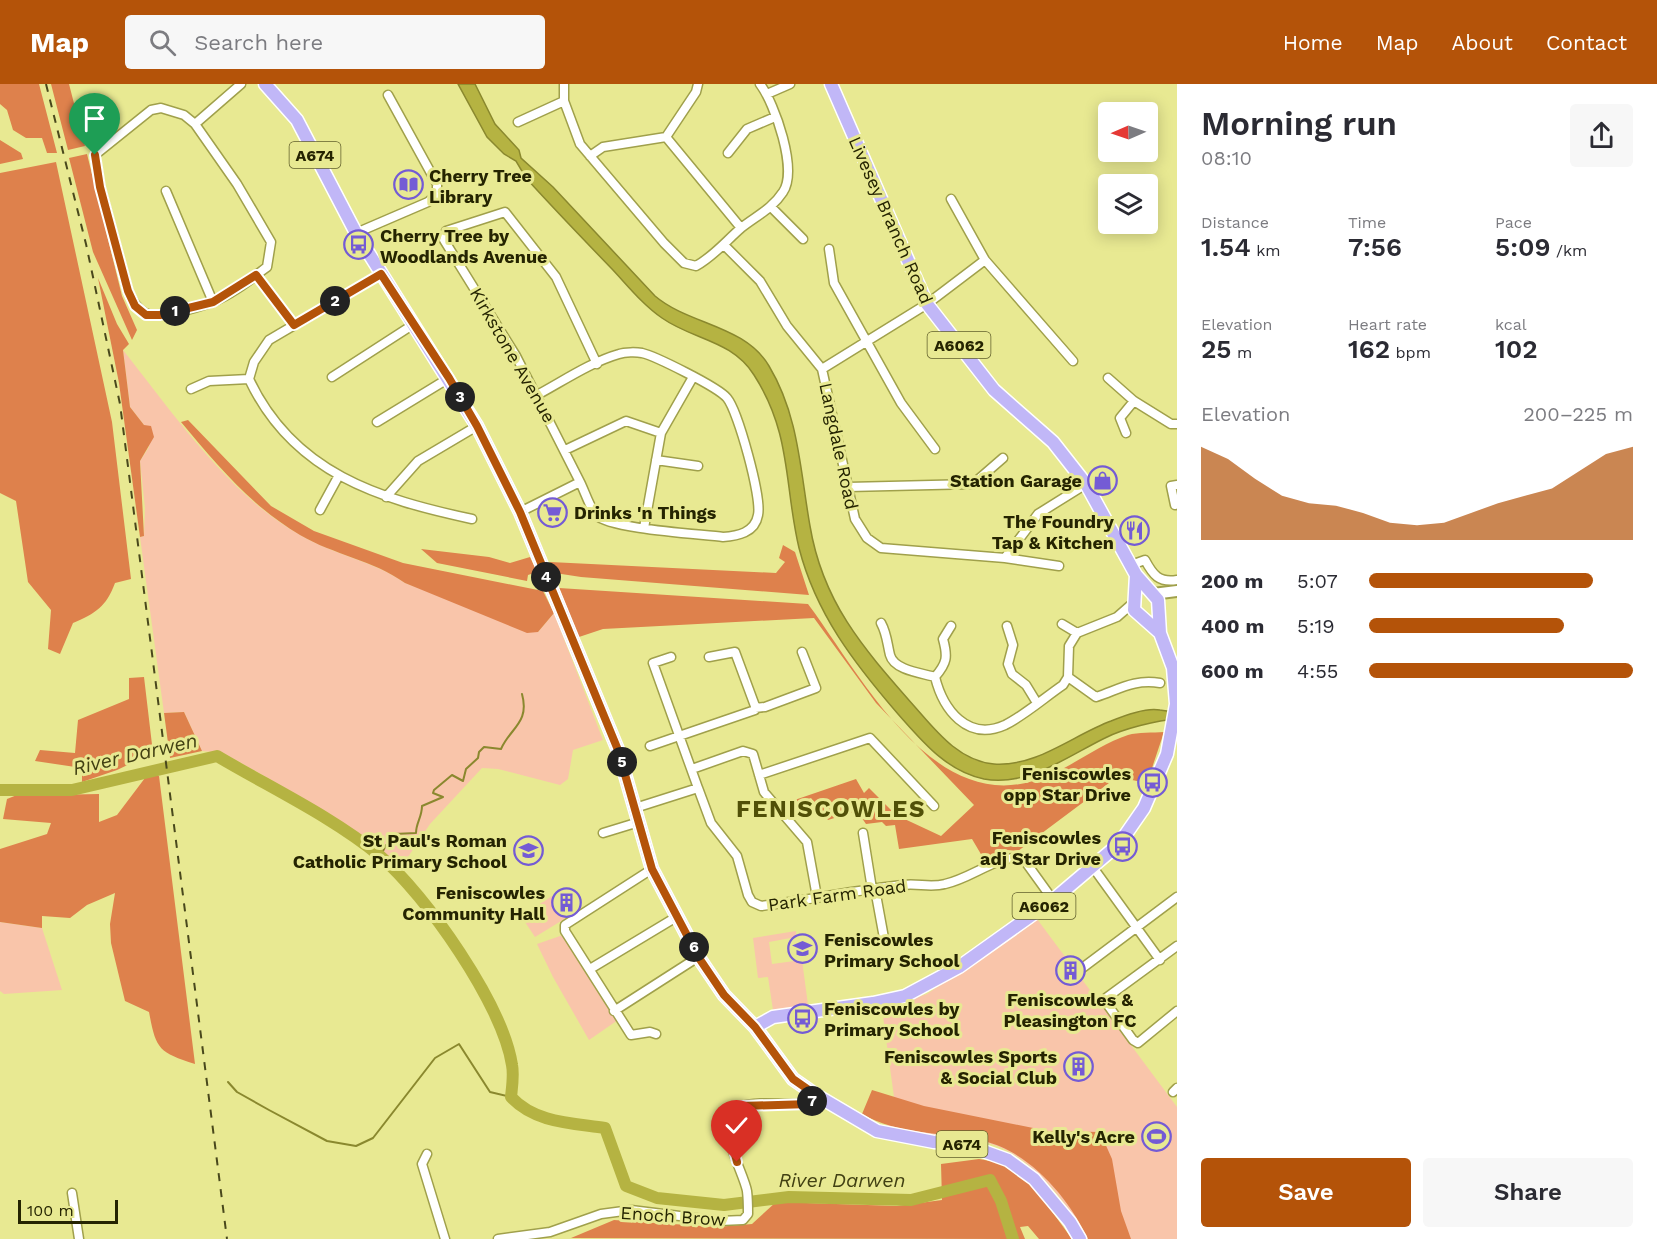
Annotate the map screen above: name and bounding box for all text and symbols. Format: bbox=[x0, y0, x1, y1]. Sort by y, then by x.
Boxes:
search box bbox=[125, 15, 545, 69]
text: Map bbox=[30, 26, 89, 59]
icon: search bbox=[146, 26, 179, 59]
text: Search here bbox=[194, 30, 323, 55]
text: Home bbox=[1283, 30, 1343, 55]
text: Map bbox=[1376, 30, 1419, 55]
text: About bbox=[1452, 30, 1513, 55]
text: Contact bbox=[1546, 30, 1627, 55]
pin bbox=[69, 93, 120, 155]
icon: arrive bbox=[78, 102, 111, 135]
north arrow bbox=[1098, 102, 1158, 162]
map controls bbox=[1098, 102, 1158, 234]
text: Morning run bbox=[1201, 104, 1397, 143]
button: share bbox=[1570, 104, 1633, 167]
street label: Livesey Branch Road bbox=[845, 133, 937, 307]
road number: A674 bbox=[290, 142, 340, 168]
text: 08:10 bbox=[1201, 146, 1252, 170]
place label: Cherry Tree Library bbox=[429, 165, 532, 207]
library icon: Cherry Tree Library bbox=[392, 169, 424, 201]
button: layers bbox=[1098, 174, 1158, 234]
text: Distance bbox=[1201, 213, 1269, 232]
text: Time bbox=[1348, 213, 1386, 232]
text: Pace bbox=[1495, 213, 1532, 232]
place label: Cherry Tree by Woodlands Avenue bbox=[380, 225, 547, 267]
bus stop icon: Cherry Tree by Woodlands Avenue bbox=[343, 229, 375, 261]
text: 1.54 bbox=[1201, 232, 1251, 262]
text: 7:56 bbox=[1348, 232, 1402, 262]
text: 5:09 bbox=[1495, 232, 1551, 262]
text: km bbox=[1251, 241, 1281, 260]
text: /km bbox=[1551, 241, 1587, 260]
street label: Kirkstone Avenue bbox=[466, 284, 560, 426]
pin: 2 bbox=[320, 286, 350, 316]
text: 2 bbox=[330, 291, 340, 310]
pin: 1 bbox=[160, 296, 190, 326]
text: 1 bbox=[172, 301, 178, 320]
text: Elevation bbox=[1201, 315, 1272, 334]
text: Heart rate bbox=[1348, 315, 1427, 334]
text: kcal bbox=[1495, 315, 1527, 334]
road number: A6062 bbox=[928, 332, 990, 358]
text: 25 bbox=[1201, 334, 1232, 364]
text: 162 bbox=[1348, 334, 1390, 364]
text: 102 bbox=[1495, 334, 1538, 364]
text: m bbox=[1232, 343, 1252, 362]
text: bpm bbox=[1390, 343, 1431, 362]
street label: Langdale Road bbox=[815, 381, 863, 511]
pin: 3 bbox=[445, 382, 475, 412]
text: 3 bbox=[455, 387, 465, 406]
text: Elevation bbox=[1201, 402, 1290, 426]
text: 200–225 m bbox=[1523, 402, 1633, 426]
shop icon: Station Garage bbox=[1087, 464, 1119, 496]
place label: Station Garage bbox=[950, 470, 1082, 491]
supermarket icon: Drinks 'n Things bbox=[537, 496, 569, 528]
place label: Drinks 'n Things bbox=[574, 502, 717, 523]
place label: The Foundry Tap & Kitchen bbox=[992, 511, 1115, 553]
restaurant icon: The Foundry Tap & Kitchen bbox=[1119, 515, 1151, 547]
pin: 4 bbox=[531, 562, 561, 592]
text: 4 bbox=[541, 567, 551, 586]
text: 200 m bbox=[1201, 569, 1263, 593]
text: 5:07 bbox=[1297, 569, 1338, 593]
text: 400 m bbox=[1201, 614, 1264, 638]
text: 5:19 bbox=[1297, 614, 1335, 638]
text: 600 m bbox=[1201, 659, 1264, 683]
text: 4:55 bbox=[1297, 659, 1338, 683]
water label: River Darwen bbox=[70, 728, 200, 780]
pin: 5 bbox=[607, 747, 637, 777]
text: 5 bbox=[617, 752, 627, 771]
place label: Feniscowles opp Star Drive bbox=[1004, 763, 1131, 805]
bus stop icon: Feniscowles opp Star Drive bbox=[1136, 767, 1168, 799]
district label: FENISCOWLES bbox=[736, 795, 926, 823]
place label: Feniscowles adj Star Drive bbox=[980, 827, 1101, 869]
place label: St Paul's Roman Catholic Primary School bbox=[293, 830, 507, 872]
bus stop icon: Feniscowles adj Star Drive bbox=[1106, 831, 1138, 863]
school or university icon: St Paul's Roman Catholic Primary School bbox=[512, 834, 544, 866]
street label: Park Farm Road bbox=[767, 875, 907, 915]
place label: Feniscowles Community Hall bbox=[402, 882, 545, 924]
building icon: Feniscowles Community Hall bbox=[550, 886, 582, 918]
road number: A6062 bbox=[1012, 893, 1076, 919]
place label: Feniscowles Primary School bbox=[824, 929, 960, 971]
pin: 6 bbox=[679, 932, 709, 962]
school or university icon: Feniscowles Primary School bbox=[787, 933, 819, 965]
text: 6 bbox=[689, 937, 699, 956]
building icon: Feniscowles & Pleasington FC bbox=[1054, 954, 1086, 986]
place label: Feniscowles & Pleasington FC bbox=[1004, 989, 1136, 1031]
place label: Feniscowles by Primary School bbox=[824, 998, 960, 1040]
bus stop icon: Feniscowles by Primary School bbox=[787, 1002, 819, 1034]
place label: Feniscowles Sports & Social Club bbox=[884, 1046, 1057, 1088]
building icon: Feniscowles Sports & Social Club bbox=[1062, 1050, 1094, 1082]
pin: 7 bbox=[797, 1086, 827, 1116]
text: 7 bbox=[807, 1091, 817, 1110]
pin bbox=[711, 1100, 762, 1162]
icon: check bbox=[720, 1109, 753, 1142]
sports icon: Kelly's Acre bbox=[1140, 1120, 1172, 1152]
place label: Kelly's Acre bbox=[1032, 1126, 1135, 1147]
road number: A674 bbox=[936, 1131, 988, 1157]
button: Save bbox=[1201, 1158, 1411, 1227]
button: Share bbox=[1423, 1158, 1633, 1227]
water label: River Darwen bbox=[778, 1168, 906, 1192]
scale bar bbox=[18, 1197, 118, 1224]
text: 100 m bbox=[27, 1201, 74, 1220]
street label: Enoch Brow bbox=[620, 1202, 726, 1230]

